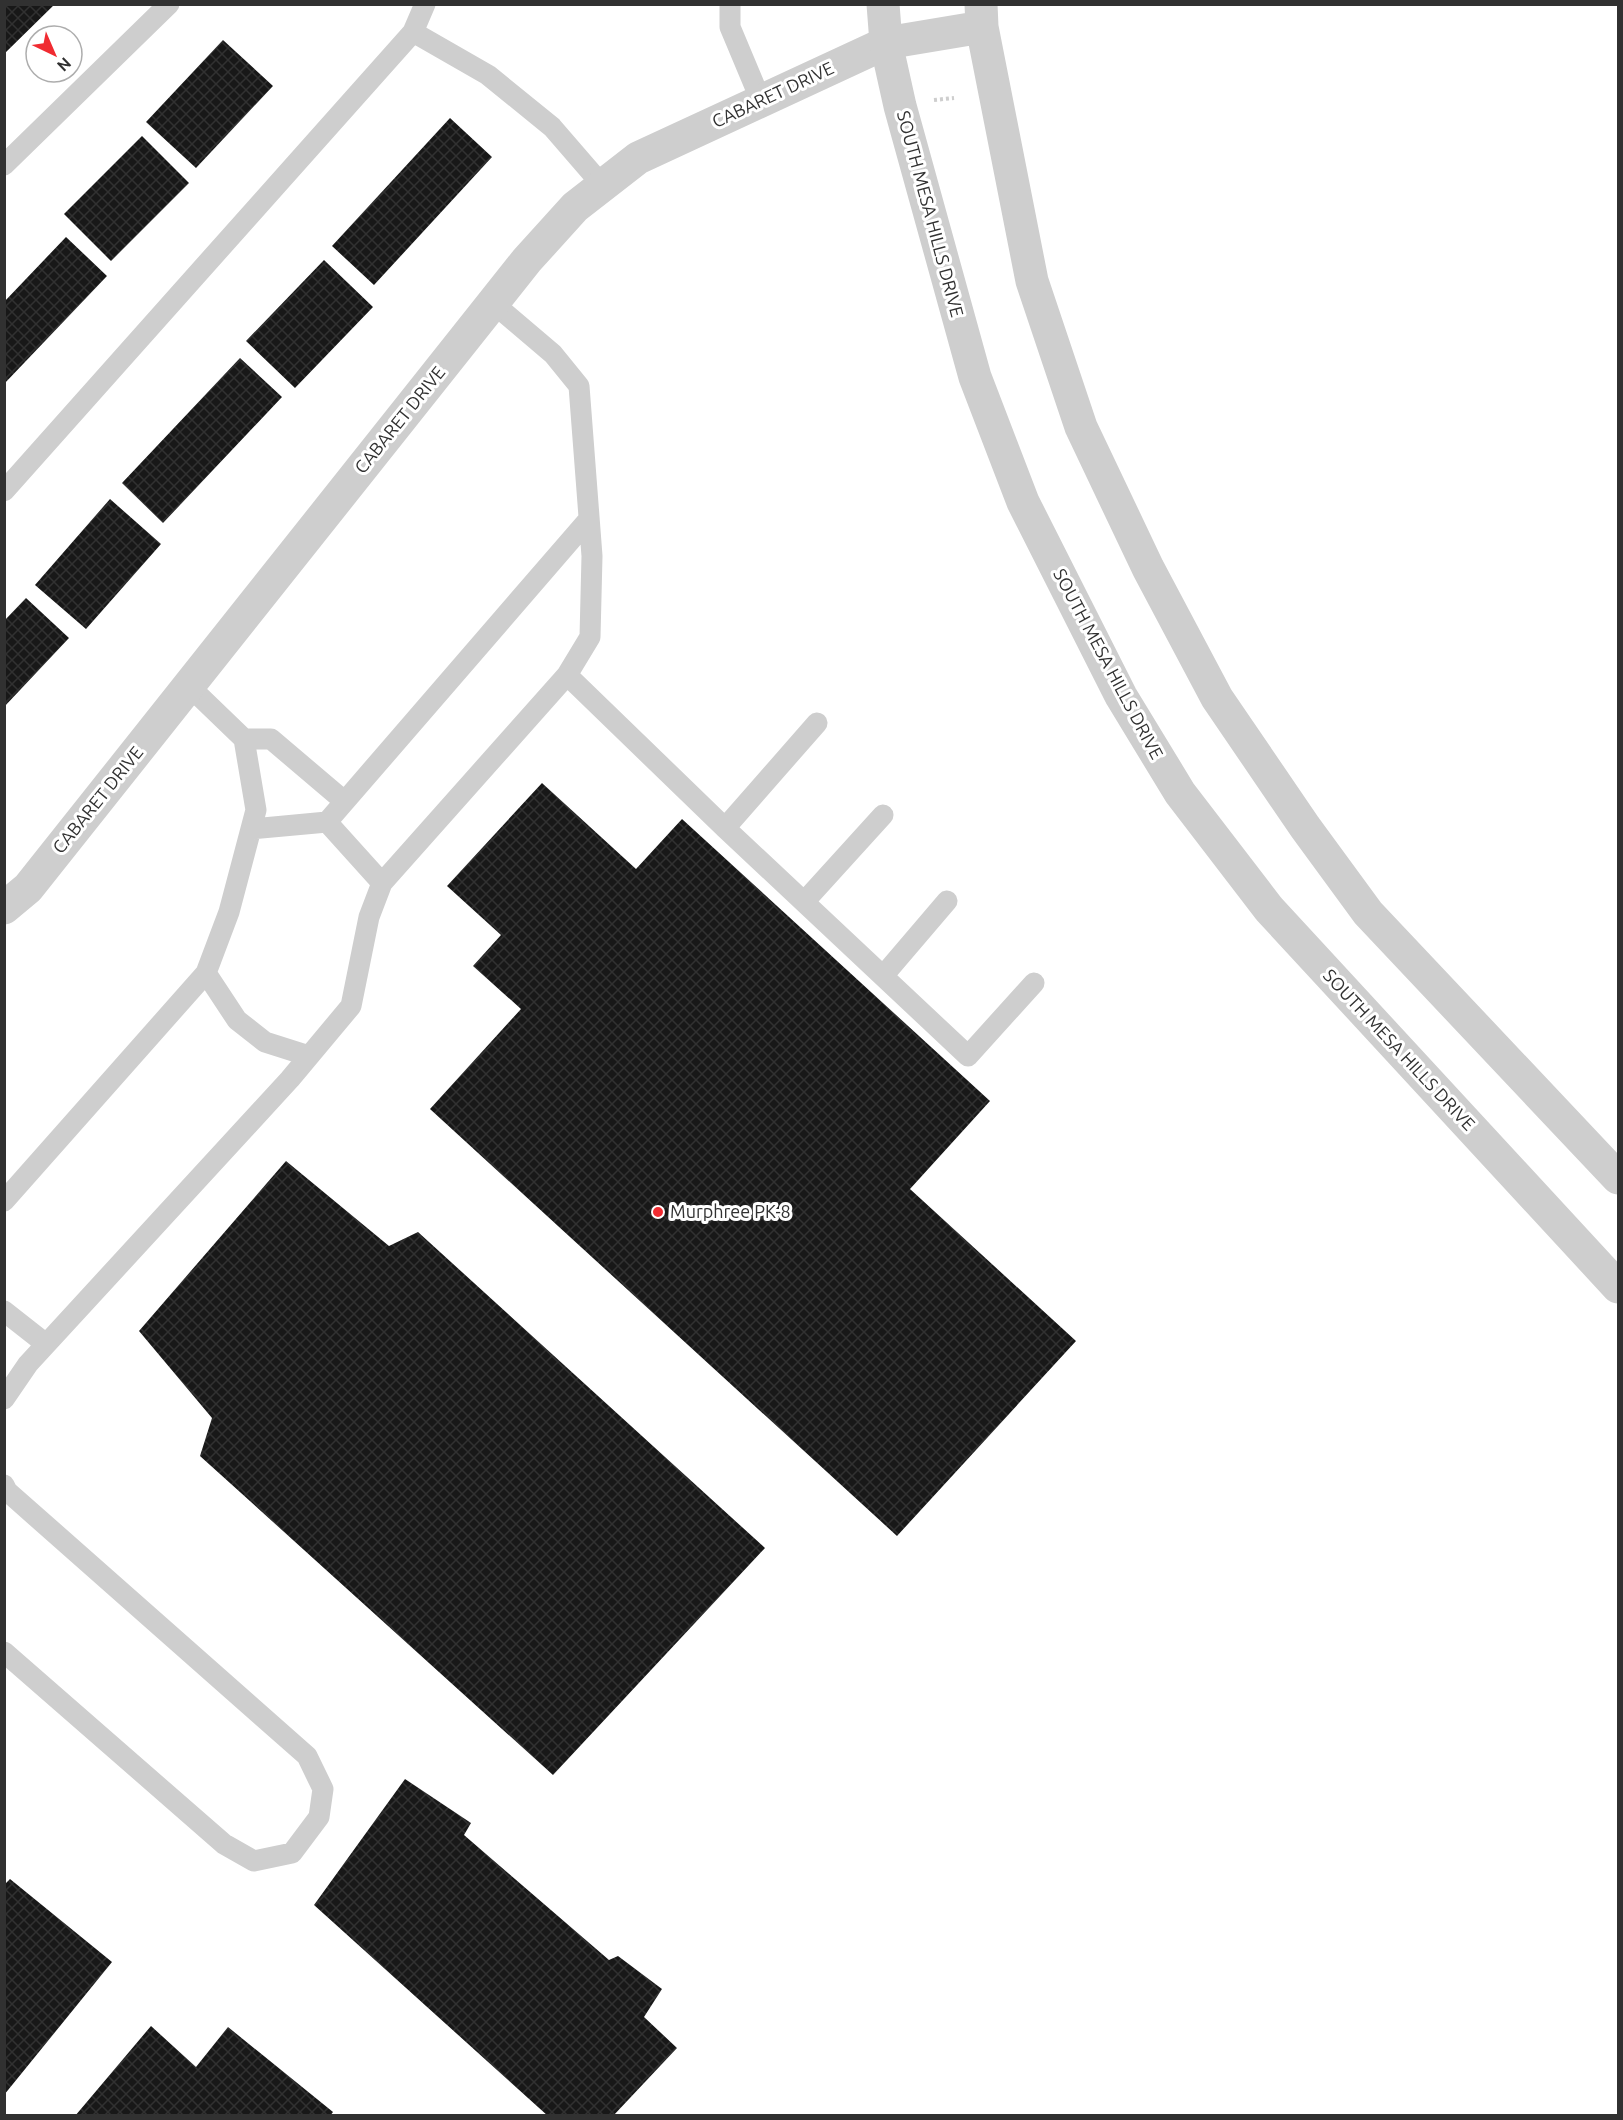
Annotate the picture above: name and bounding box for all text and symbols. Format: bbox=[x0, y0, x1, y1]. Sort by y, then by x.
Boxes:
north arrow bbox=[24, 24, 84, 84]
text: N bbox=[54, 54, 75, 75]
street label: CABARET DRIVE bbox=[709, 57, 837, 131]
street label: SOUTH MESA HILLS DRIVE bbox=[894, 108, 968, 319]
street label: CABARET DRIVE bbox=[350, 362, 448, 477]
street label: SOUTH MESA HILLS DRIVE bbox=[1050, 565, 1168, 762]
street label: CABARET DRIVE bbox=[48, 742, 146, 857]
street label: SOUTH MESA HILLS DRIVE bbox=[1320, 965, 1480, 1134]
place label: Murphree PK-8 bbox=[670, 1201, 791, 1221]
marker: Murphree PK-8 bbox=[651, 1205, 665, 1219]

